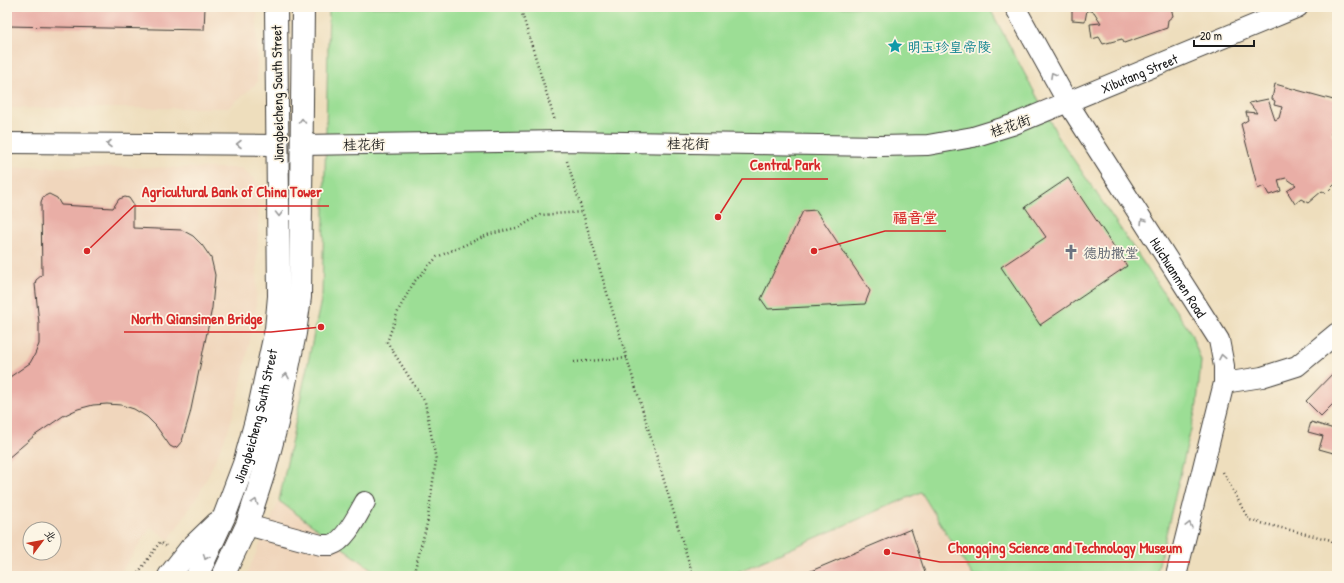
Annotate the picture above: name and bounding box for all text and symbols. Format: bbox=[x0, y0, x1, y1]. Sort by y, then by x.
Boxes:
scale bar bbox=[1194, 22, 1254, 48]
street label: Jiangbeicheng South Street bbox=[266, 25, 289, 163]
text: 20 m bbox=[1200, 27, 1222, 44]
place icon: 明玉珍皇帝陵 bbox=[886, 37, 904, 55]
place label: 明玉珍皇帝陵 bbox=[907, 37, 991, 56]
street label: Xibutang Street bbox=[1098, 48, 1181, 97]
one-way arrow bbox=[1050, 72, 1057, 79]
street label: 桂花街 bbox=[987, 109, 1033, 141]
one-way arrow bbox=[298, 118, 306, 124]
street label: 桂花街 bbox=[667, 133, 709, 153]
street label: 桂花街 bbox=[343, 134, 385, 154]
one-way arrow bbox=[106, 140, 112, 148]
one-way arrow bbox=[236, 140, 242, 148]
callout: Central Park bbox=[742, 152, 828, 179]
text: Central Park bbox=[750, 154, 821, 175]
callout: Agricultural Bank of China Tower bbox=[134, 179, 329, 206]
text: Agricultural Bank of China Tower bbox=[142, 181, 322, 203]
callout: 福音堂 bbox=[885, 204, 946, 231]
text: 福音堂 bbox=[892, 207, 938, 228]
one-way arrow bbox=[275, 211, 283, 217]
one-way arrow bbox=[1141, 218, 1148, 225]
street label: Huichuanmen Road bbox=[1146, 233, 1212, 321]
church icon: 德肋撒堂 bbox=[1062, 243, 1080, 261]
place label: 德肋撒堂 bbox=[1083, 243, 1139, 262]
callout: North Qiansimen Bridge bbox=[124, 305, 271, 332]
text: North Qiansimen Bridge bbox=[131, 308, 263, 330]
street label: Jiangbeicheng South Street bbox=[228, 347, 281, 486]
one-way arrow bbox=[1218, 354, 1226, 360]
one-way arrow bbox=[282, 373, 290, 379]
one-way arrow bbox=[250, 498, 258, 505]
north arrow bbox=[22, 521, 62, 561]
one-way arrow bbox=[1184, 521, 1192, 528]
text: 北 bbox=[42, 527, 59, 544]
callout: Chongqing Science and Technology Museum bbox=[940, 535, 1190, 562]
text: Chongqing Science and Technology Museum bbox=[948, 537, 1182, 559]
one-way arrow bbox=[203, 553, 211, 560]

